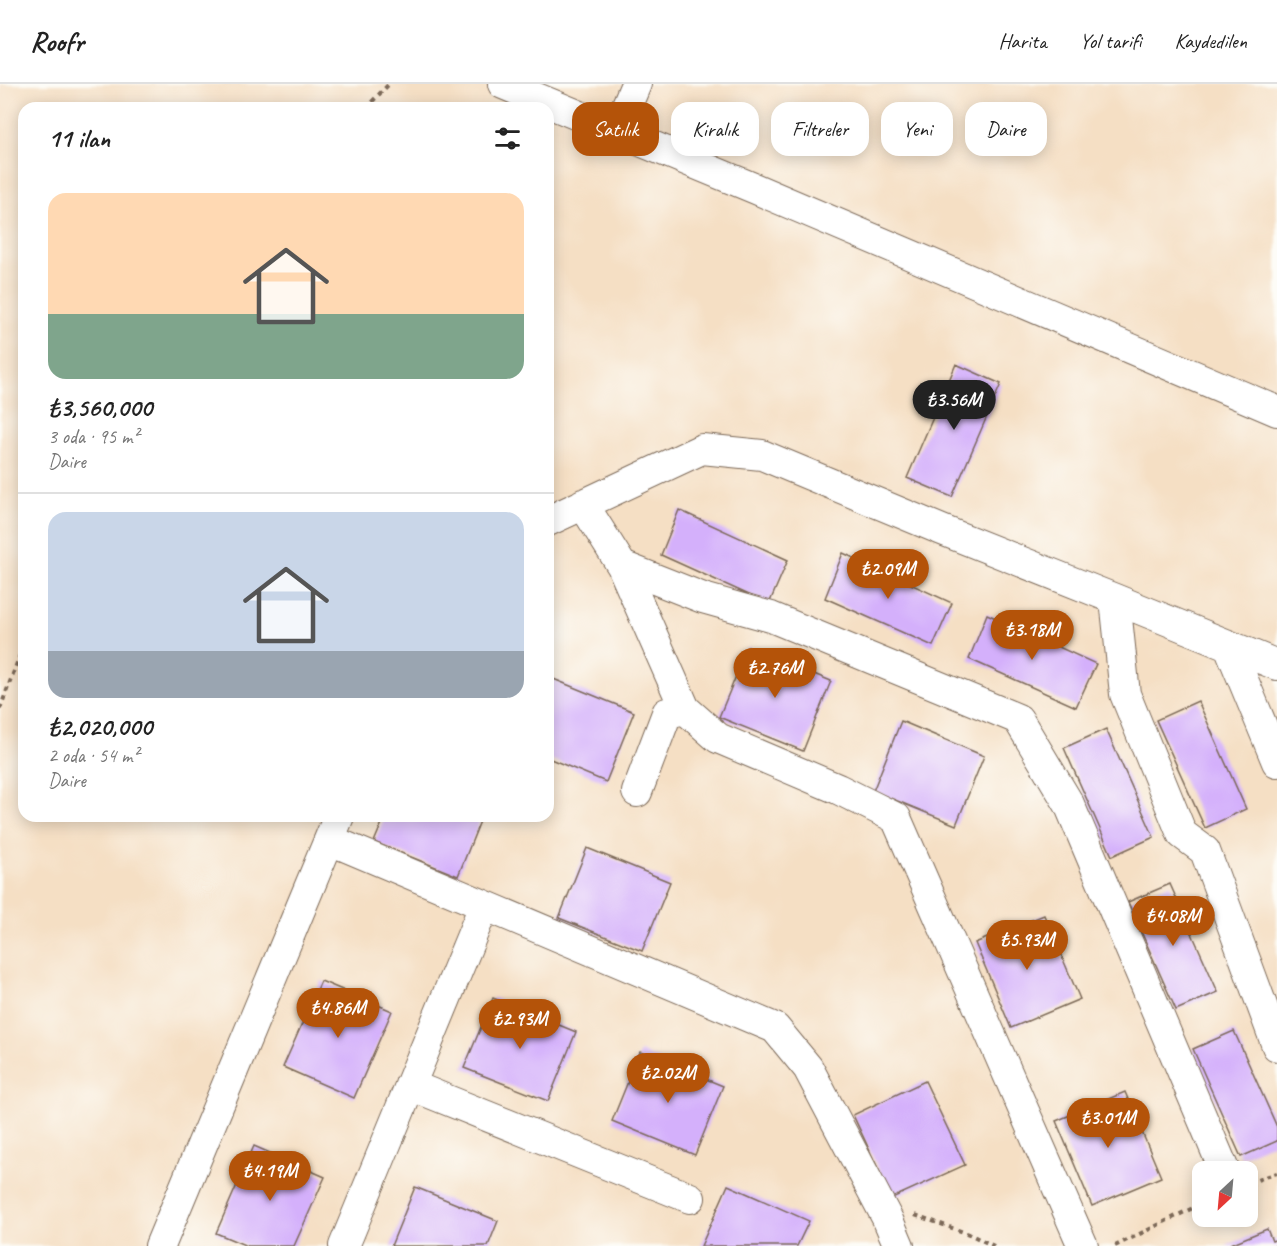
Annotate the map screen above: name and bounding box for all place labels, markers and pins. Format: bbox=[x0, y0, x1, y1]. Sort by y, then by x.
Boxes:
pin: ₺3.56M bbox=[905, 380, 1003, 431]
pin: ₺2.09M bbox=[839, 549, 937, 600]
pin: ₺3.18M bbox=[983, 610, 1081, 661]
pin: ₺2.76M bbox=[726, 648, 824, 699]
pin: ₺4.08M bbox=[1124, 896, 1222, 947]
pin: ₺5.93M bbox=[978, 920, 1076, 971]
pin: ₺4.86M bbox=[289, 988, 387, 1039]
pin: ₺2.93M bbox=[471, 999, 569, 1050]
pin: ₺2.02M bbox=[619, 1053, 717, 1104]
pin: ₺3.01M bbox=[1059, 1098, 1157, 1149]
pin: ₺4.19M bbox=[221, 1151, 319, 1202]

